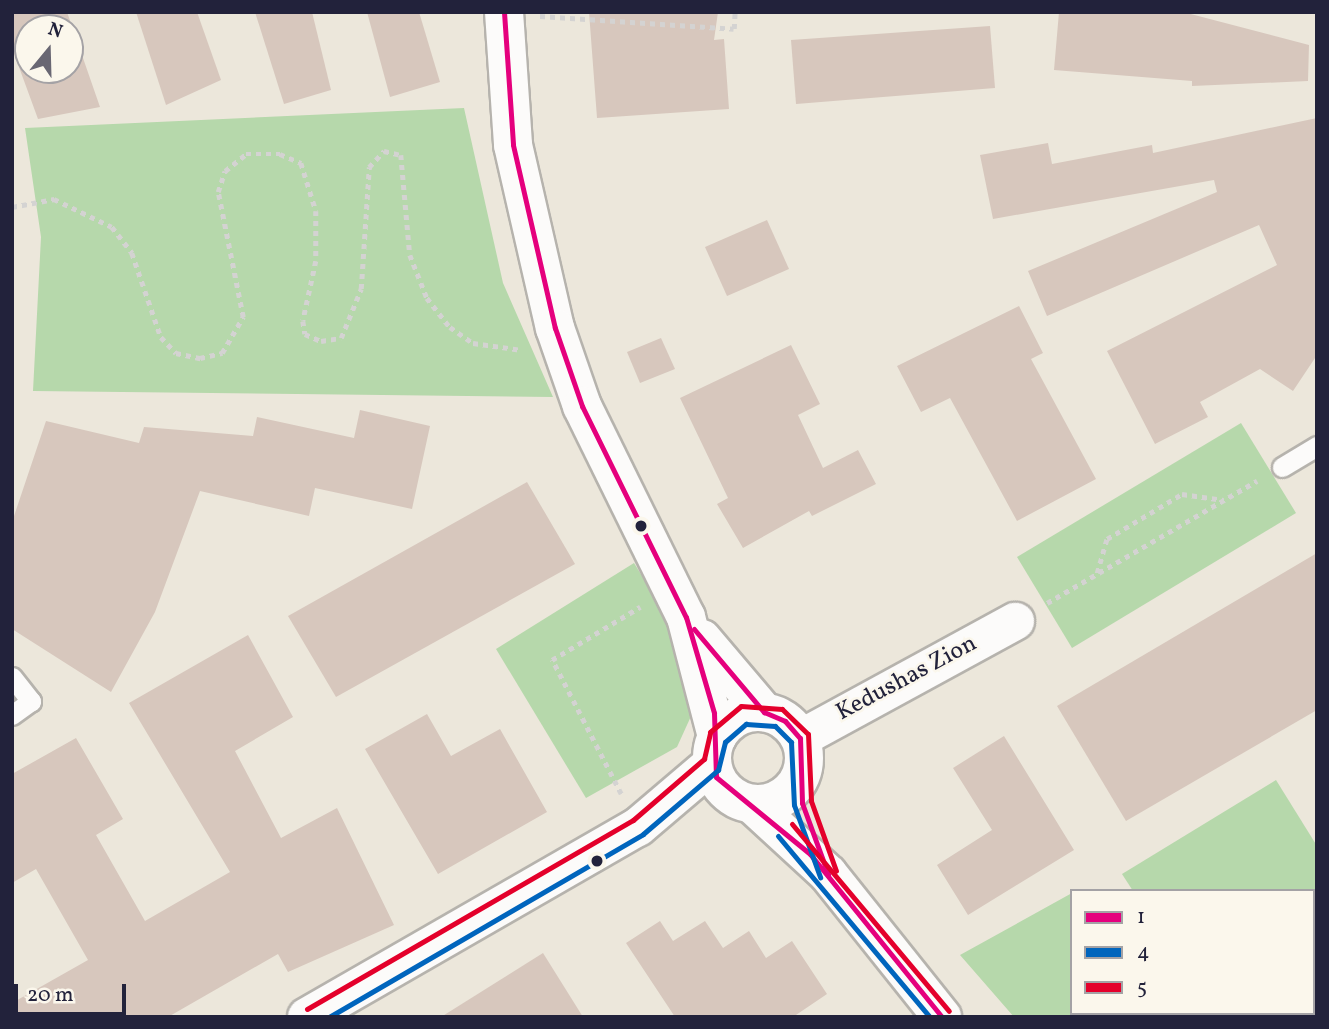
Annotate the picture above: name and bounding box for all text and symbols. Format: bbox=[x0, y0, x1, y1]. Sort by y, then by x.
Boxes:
north arrow bbox=[14, 14, 84, 84]
text: N bbox=[44, 16, 66, 46]
unlabelled marker bbox=[634, 519, 648, 533]
street label: Kedushas Zion bbox=[832, 630, 982, 728]
unlabelled marker bbox=[590, 854, 604, 868]
legend bbox=[1070, 889, 1315, 1015]
text: 1 bbox=[1137, 903, 1145, 932]
text: 4 bbox=[1137, 938, 1150, 967]
scale bar bbox=[18, 970, 130, 1014]
text: 5 bbox=[1137, 973, 1147, 1002]
text: 20 m bbox=[27, 981, 73, 1010]

